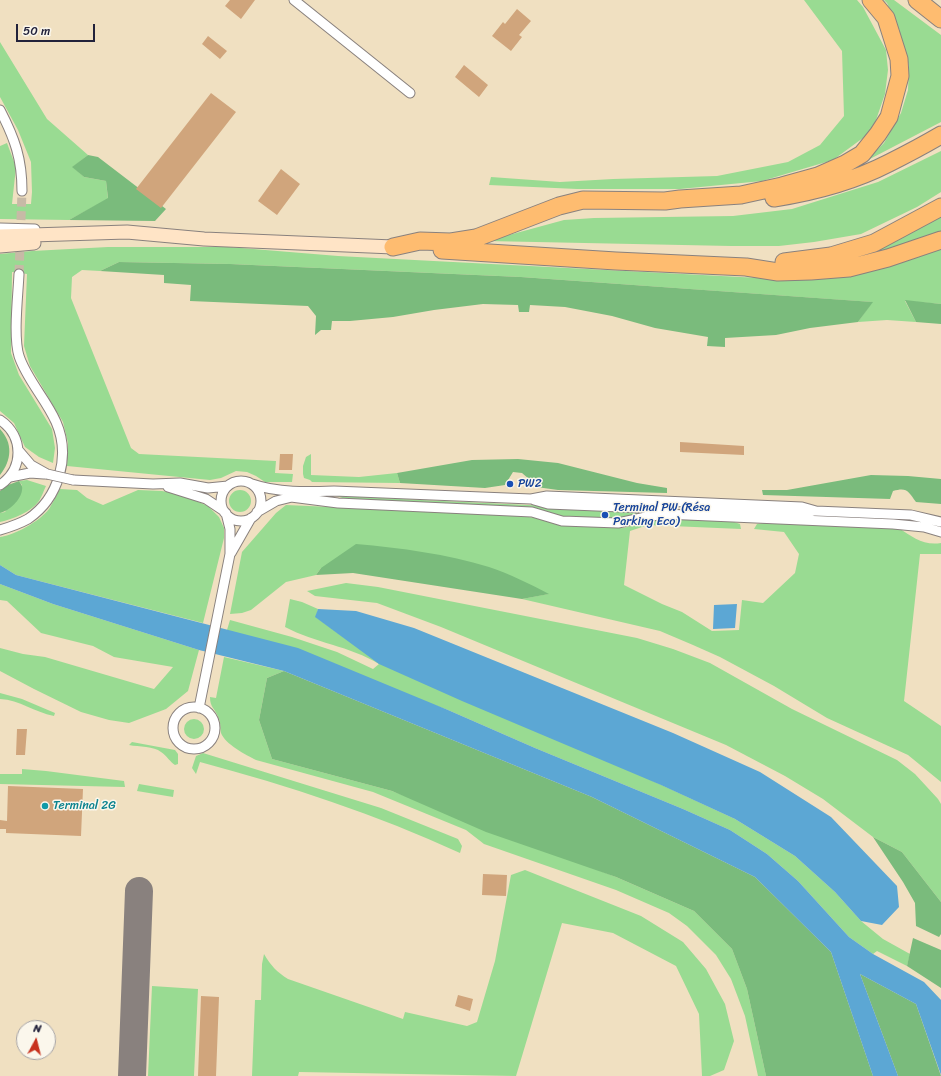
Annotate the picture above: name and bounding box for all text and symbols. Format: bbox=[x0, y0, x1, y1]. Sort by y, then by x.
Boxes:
scale bar bbox=[18, 16, 97, 42]
text: 50 m bbox=[23, 20, 50, 42]
place label: PW2 bbox=[518, 477, 542, 491]
marker: PW2 bbox=[505, 479, 515, 489]
place label: Terminal PW (Résa Parking Eco) bbox=[613, 501, 710, 529]
marker: Terminal PW (Résa Parking Eco) bbox=[600, 510, 610, 520]
place label: Terminal 2G bbox=[53, 799, 116, 813]
marker: Terminal 2G bbox=[40, 801, 50, 811]
text: N bbox=[32, 1019, 42, 1038]
north arrow bbox=[16, 1020, 56, 1060]

